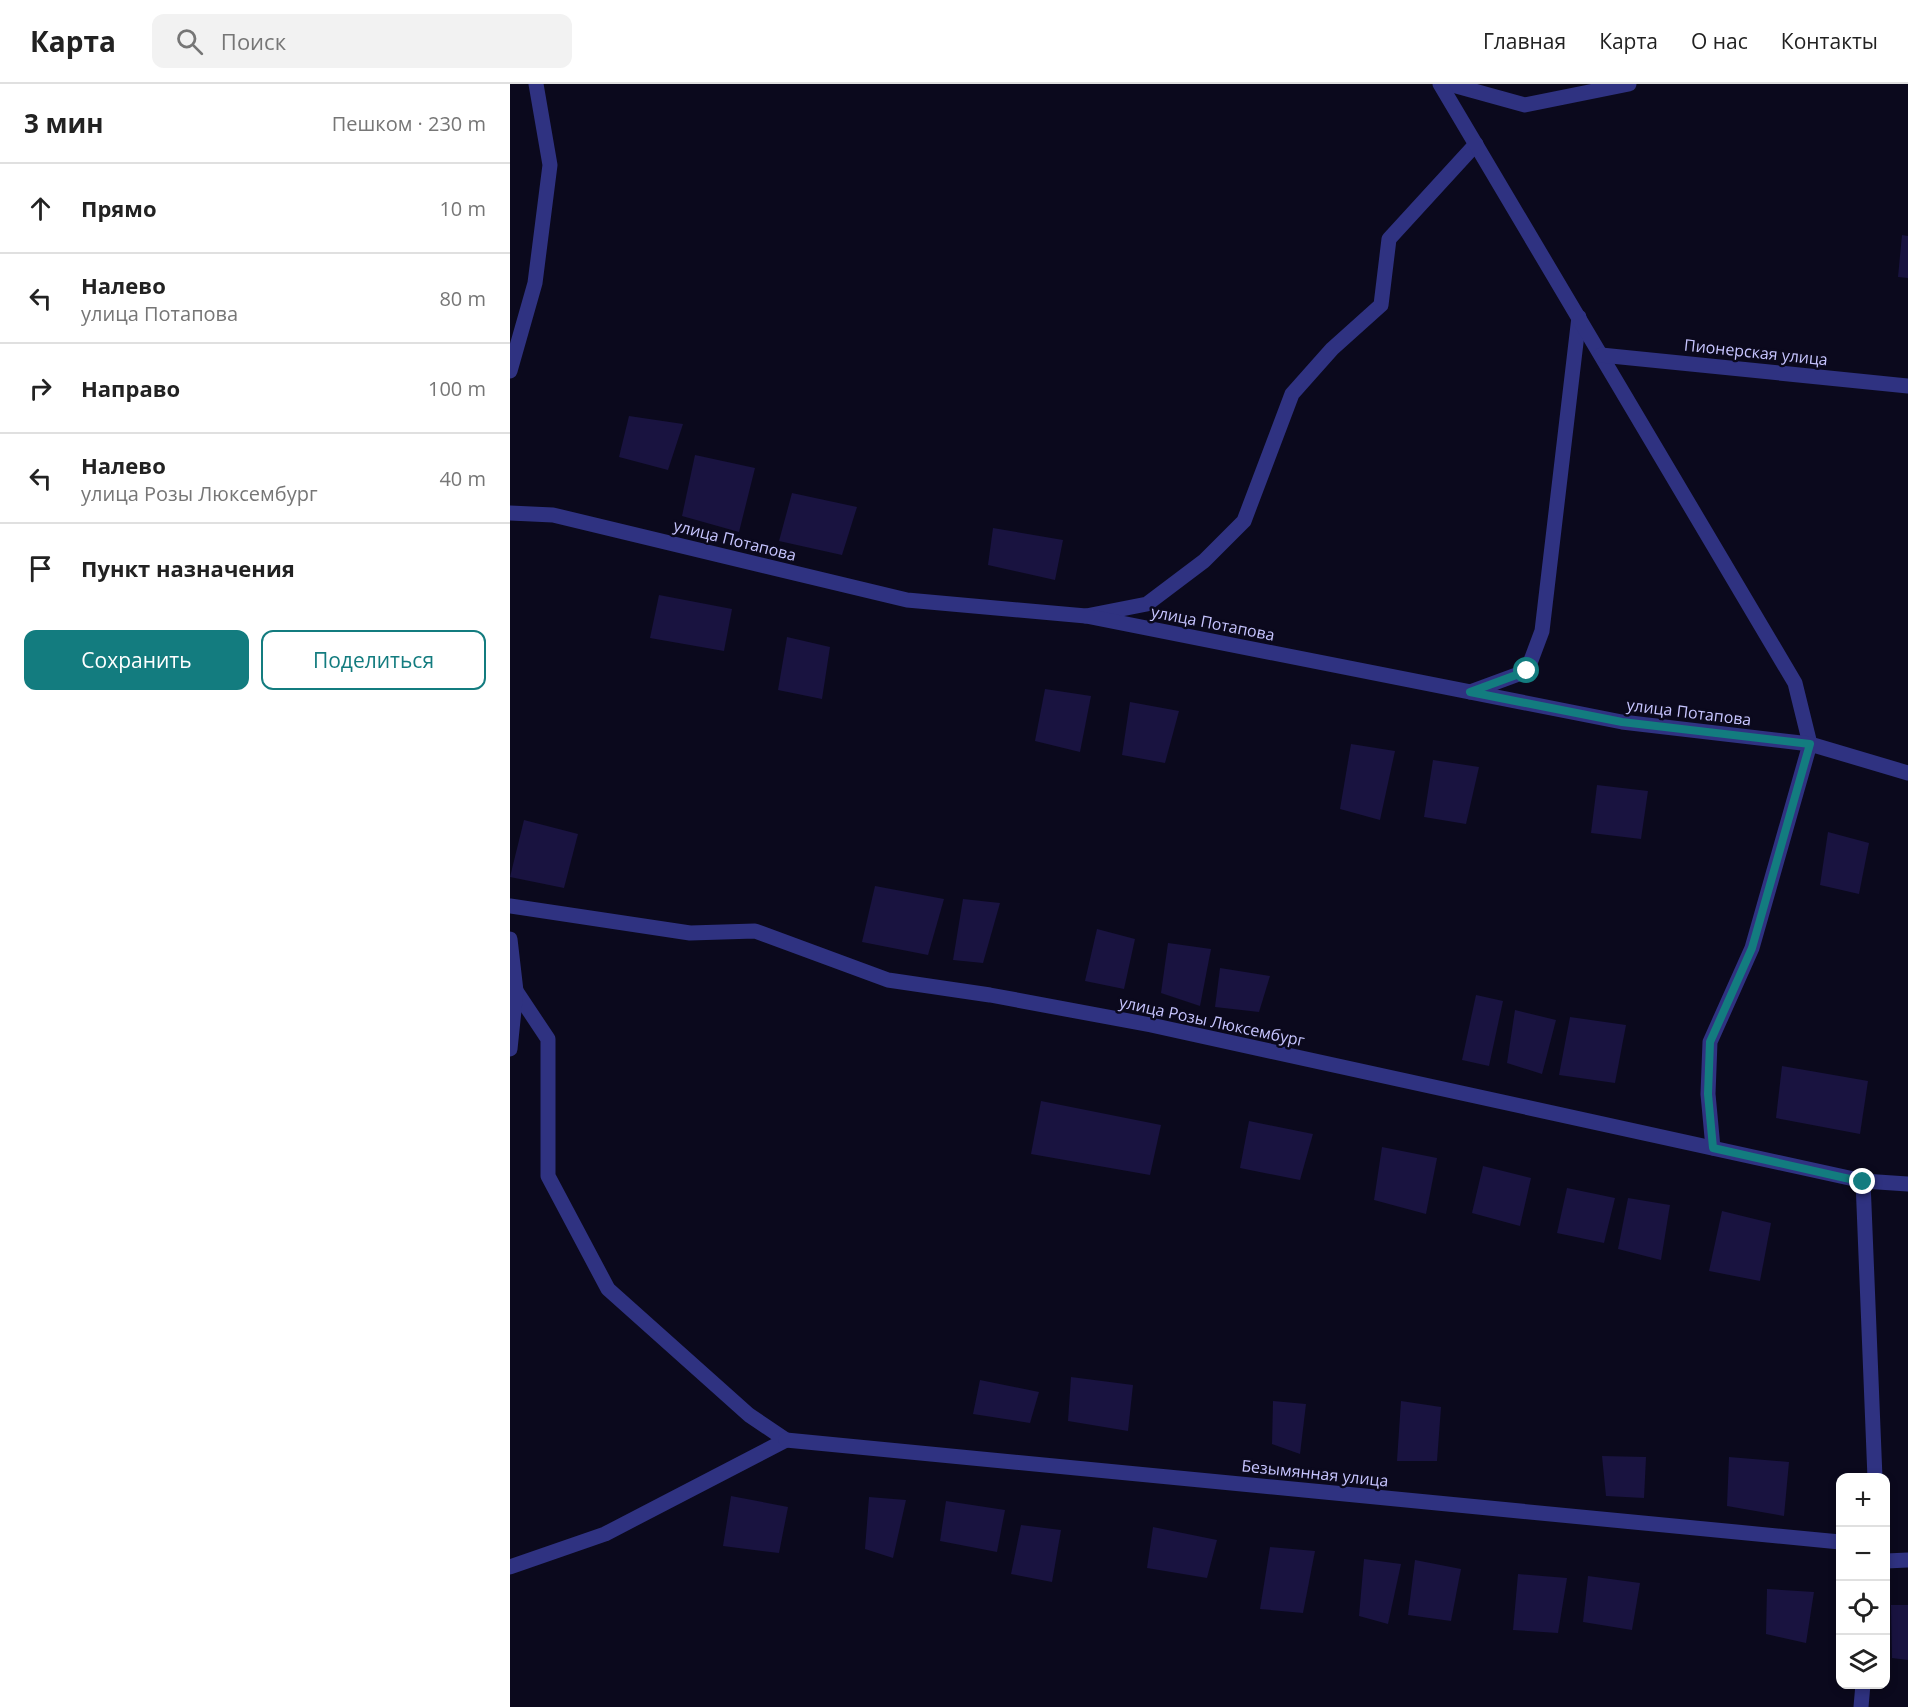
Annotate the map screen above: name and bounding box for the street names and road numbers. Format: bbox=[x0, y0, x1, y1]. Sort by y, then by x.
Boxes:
street label: Пионерская улица bbox=[1683, 334, 1829, 370]
street label: улица Потапова bbox=[671, 514, 799, 566]
street label: улица Потапова bbox=[1149, 600, 1277, 646]
street label: улица Потапова bbox=[1625, 693, 1753, 731]
street label: улица Розы Люксембург bbox=[1117, 991, 1307, 1051]
street label: Безымянная улица bbox=[1240, 1454, 1390, 1492]

